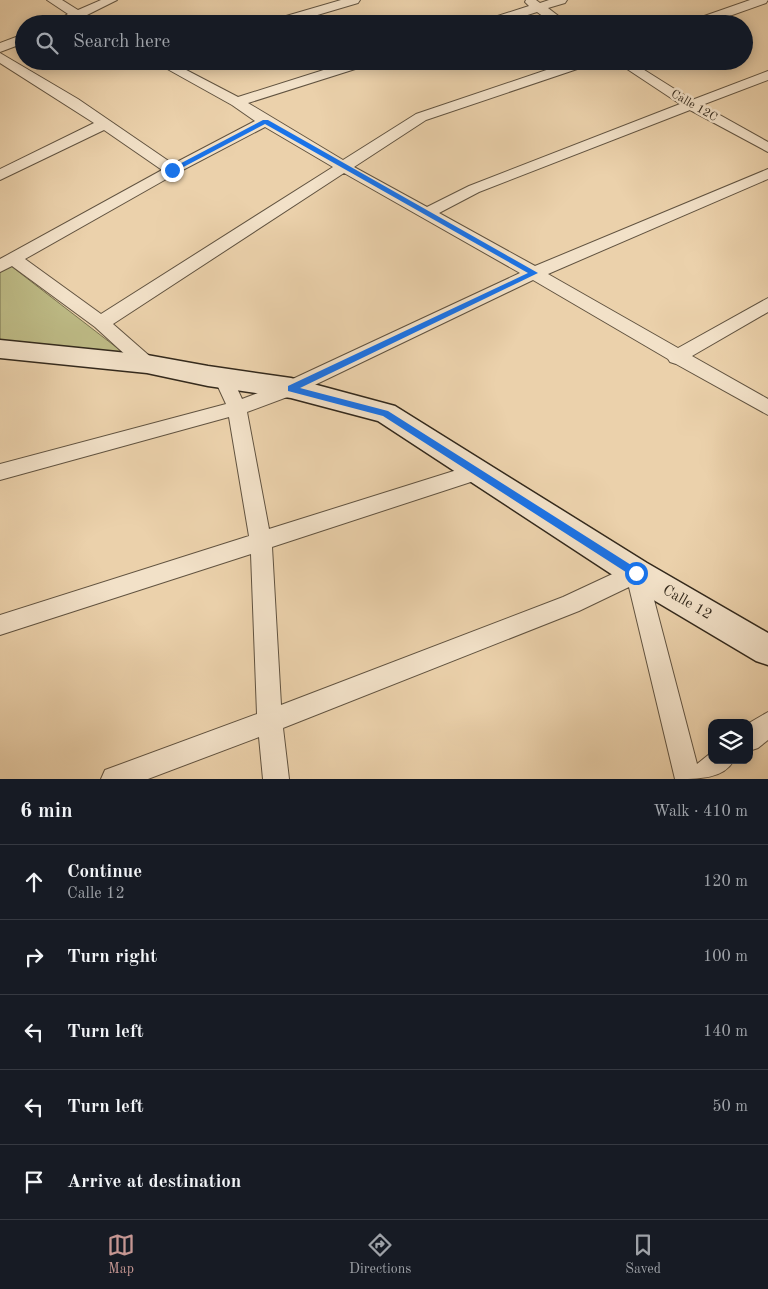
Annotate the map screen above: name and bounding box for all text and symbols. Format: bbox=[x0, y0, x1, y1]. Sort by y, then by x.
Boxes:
search box bbox=[15, 15, 753, 70]
icon: search bbox=[33, 29, 61, 57]
text: Search here bbox=[73, 33, 170, 52]
street label: Calle 12C bbox=[669, 88, 719, 124]
route end bbox=[161, 159, 184, 182]
route start bbox=[625, 562, 648, 585]
street label: Calle 12 bbox=[660, 583, 714, 623]
map controls bbox=[708, 719, 753, 764]
button: layers bbox=[708, 719, 753, 764]
text: 6 min bbox=[20, 801, 73, 822]
text: Walk · 410 m bbox=[653, 804, 748, 820]
text: Continue bbox=[67, 863, 142, 882]
icon: ahead bbox=[20, 868, 48, 896]
text: 120 m bbox=[703, 874, 748, 890]
text: Calle 12 bbox=[67, 886, 125, 902]
icon: right bbox=[20, 943, 48, 971]
text: Turn right bbox=[67, 948, 157, 967]
text: 100 m bbox=[703, 949, 748, 965]
icon: left bbox=[20, 1018, 48, 1046]
text: Turn left bbox=[67, 1023, 144, 1042]
text: 140 m bbox=[703, 1024, 748, 1040]
icon: left bbox=[20, 1093, 48, 1121]
text: Turn left bbox=[67, 1098, 144, 1117]
text: 50 m bbox=[712, 1099, 748, 1115]
icon: arrive bbox=[20, 1168, 48, 1196]
text: Arrive at destination bbox=[67, 1173, 241, 1192]
tab: Map bbox=[107, 1231, 135, 1278]
tab: Directions bbox=[349, 1231, 411, 1278]
tab: Saved bbox=[625, 1231, 661, 1278]

